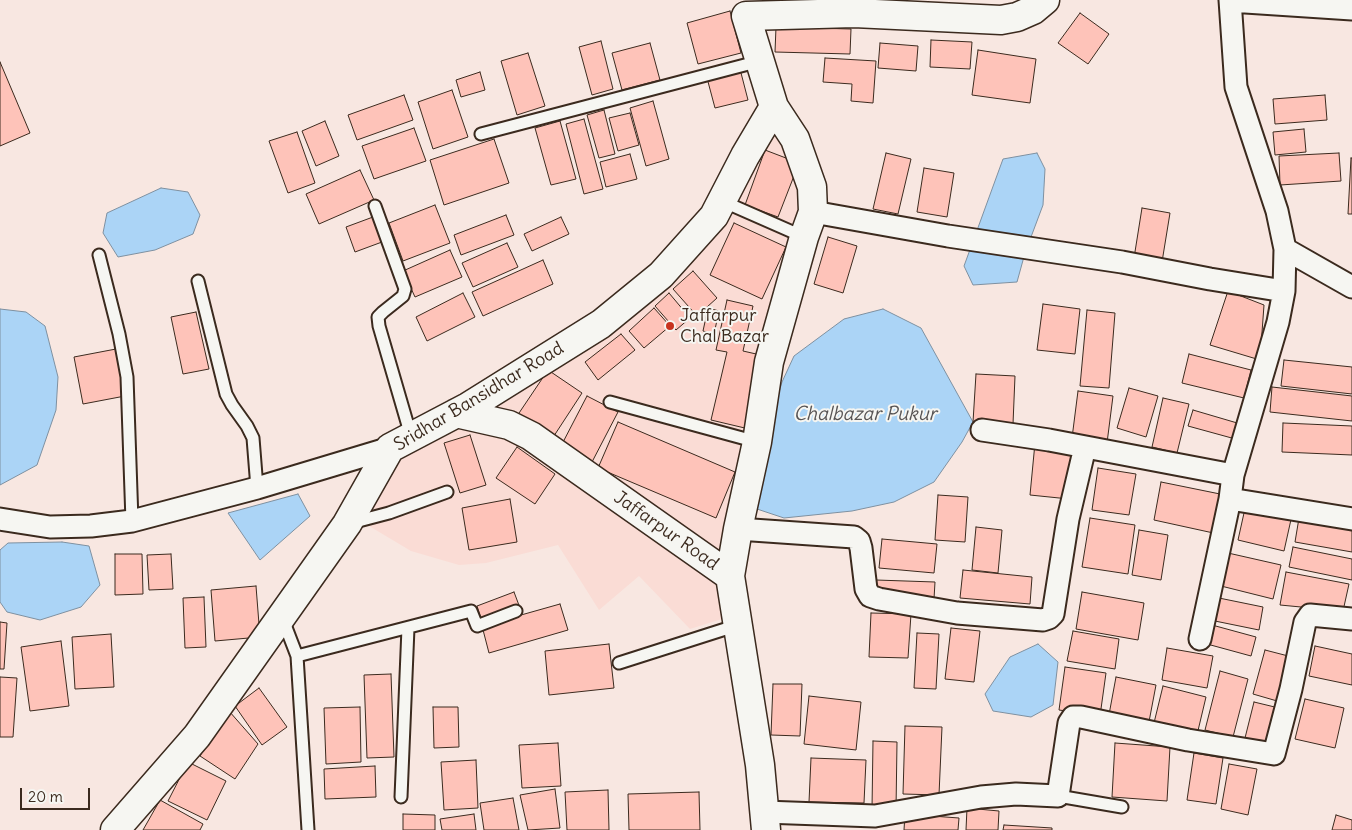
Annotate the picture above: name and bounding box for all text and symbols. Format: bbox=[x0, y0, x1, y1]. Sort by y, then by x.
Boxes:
place label: Jaffarpur Chal Bazar bbox=[680, 305, 769, 348]
marker: Jaffarpur Chal Bazar bbox=[664, 320, 676, 332]
street label: Sridhar Bansidhar Road bbox=[390, 338, 568, 456]
water label: Chalbazar Pukur bbox=[793, 404, 937, 426]
street label: Jaffarpur Road bbox=[609, 487, 723, 575]
scale bar bbox=[22, 778, 92, 810]
text: 20 m bbox=[28, 787, 63, 806]

